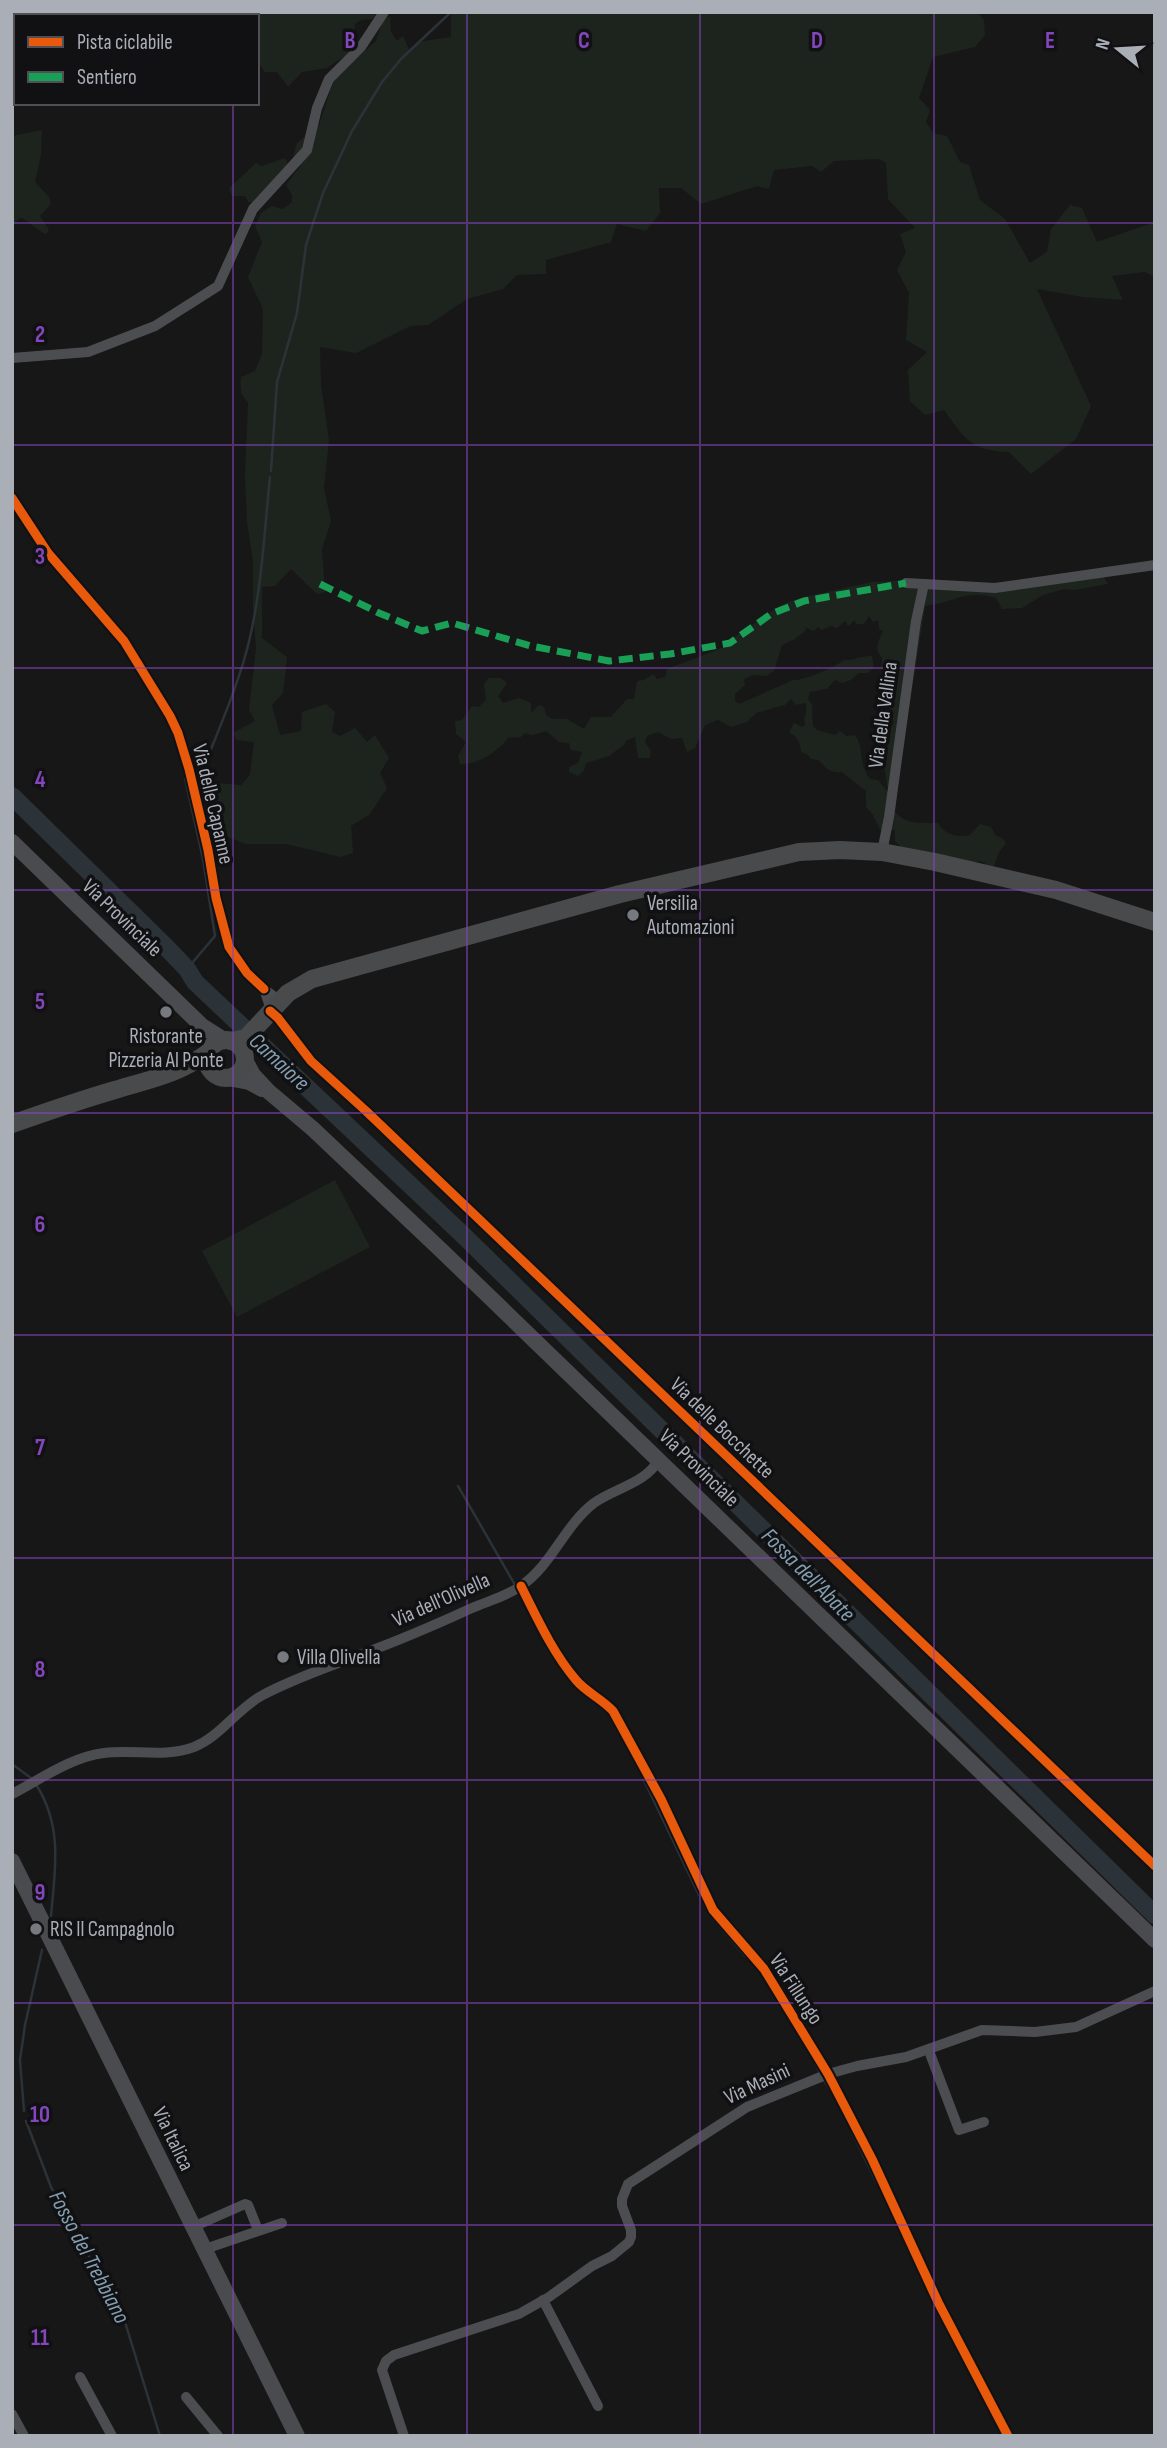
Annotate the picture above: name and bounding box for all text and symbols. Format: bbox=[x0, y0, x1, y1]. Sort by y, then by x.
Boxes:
legend bbox=[14, 14, 259, 105]
north arrow bbox=[1083, 14, 1153, 84]
text: B bbox=[345, 27, 356, 55]
text: C bbox=[578, 27, 590, 55]
text: D bbox=[811, 27, 823, 55]
text: E bbox=[1045, 27, 1055, 55]
text: Pista ciclabile bbox=[77, 30, 173, 55]
text: N bbox=[1091, 36, 1116, 53]
text: Sentiero bbox=[77, 65, 137, 90]
text: 2 bbox=[35, 321, 45, 349]
text: 3 bbox=[35, 543, 45, 571]
street label: Via della Vallina bbox=[863, 660, 903, 770]
street label: Via delle Capanne bbox=[187, 741, 239, 867]
text: 4 bbox=[35, 766, 46, 794]
street label: Via Provinciale bbox=[77, 874, 167, 962]
place label: Versilia Automazioni bbox=[646, 891, 734, 940]
marker: Versilia Automazioni bbox=[625, 907, 641, 923]
text: 5 bbox=[35, 988, 45, 1016]
marker: Ristorante Pizzeria Al Ponte bbox=[158, 1004, 174, 1020]
place label: Ristorante Pizzeria Al Ponte bbox=[108, 1024, 224, 1073]
water label: Camaiore bbox=[243, 1027, 315, 1097]
text: 6 bbox=[35, 1211, 45, 1239]
street label: Via delle Bocchette bbox=[665, 1372, 779, 1484]
street label: Via Provinciale bbox=[654, 1424, 744, 1512]
text: 7 bbox=[35, 1434, 45, 1462]
water label: Fossa dell'Abate bbox=[755, 1522, 861, 1628]
street label: Via dell'Olivella bbox=[388, 1567, 494, 1633]
place label: Villa Olivella bbox=[297, 1645, 381, 1670]
marker: Villa Olivella bbox=[275, 1649, 291, 1665]
text: 8 bbox=[35, 1656, 46, 1684]
text: 9 bbox=[35, 1879, 45, 1907]
place label: RIS Il Campagnolo bbox=[50, 1917, 175, 1942]
marker: RIS Il Campagnolo bbox=[28, 1921, 44, 1937]
street label: Via Fillungo bbox=[764, 1949, 828, 2029]
street label: Via Masini bbox=[720, 2058, 794, 2110]
text: 10 bbox=[30, 2101, 50, 2129]
street label: Via Italica bbox=[147, 2103, 199, 2175]
water label: Fosso del Trebbiano bbox=[42, 2186, 136, 2329]
text: 11 bbox=[31, 2324, 49, 2352]

